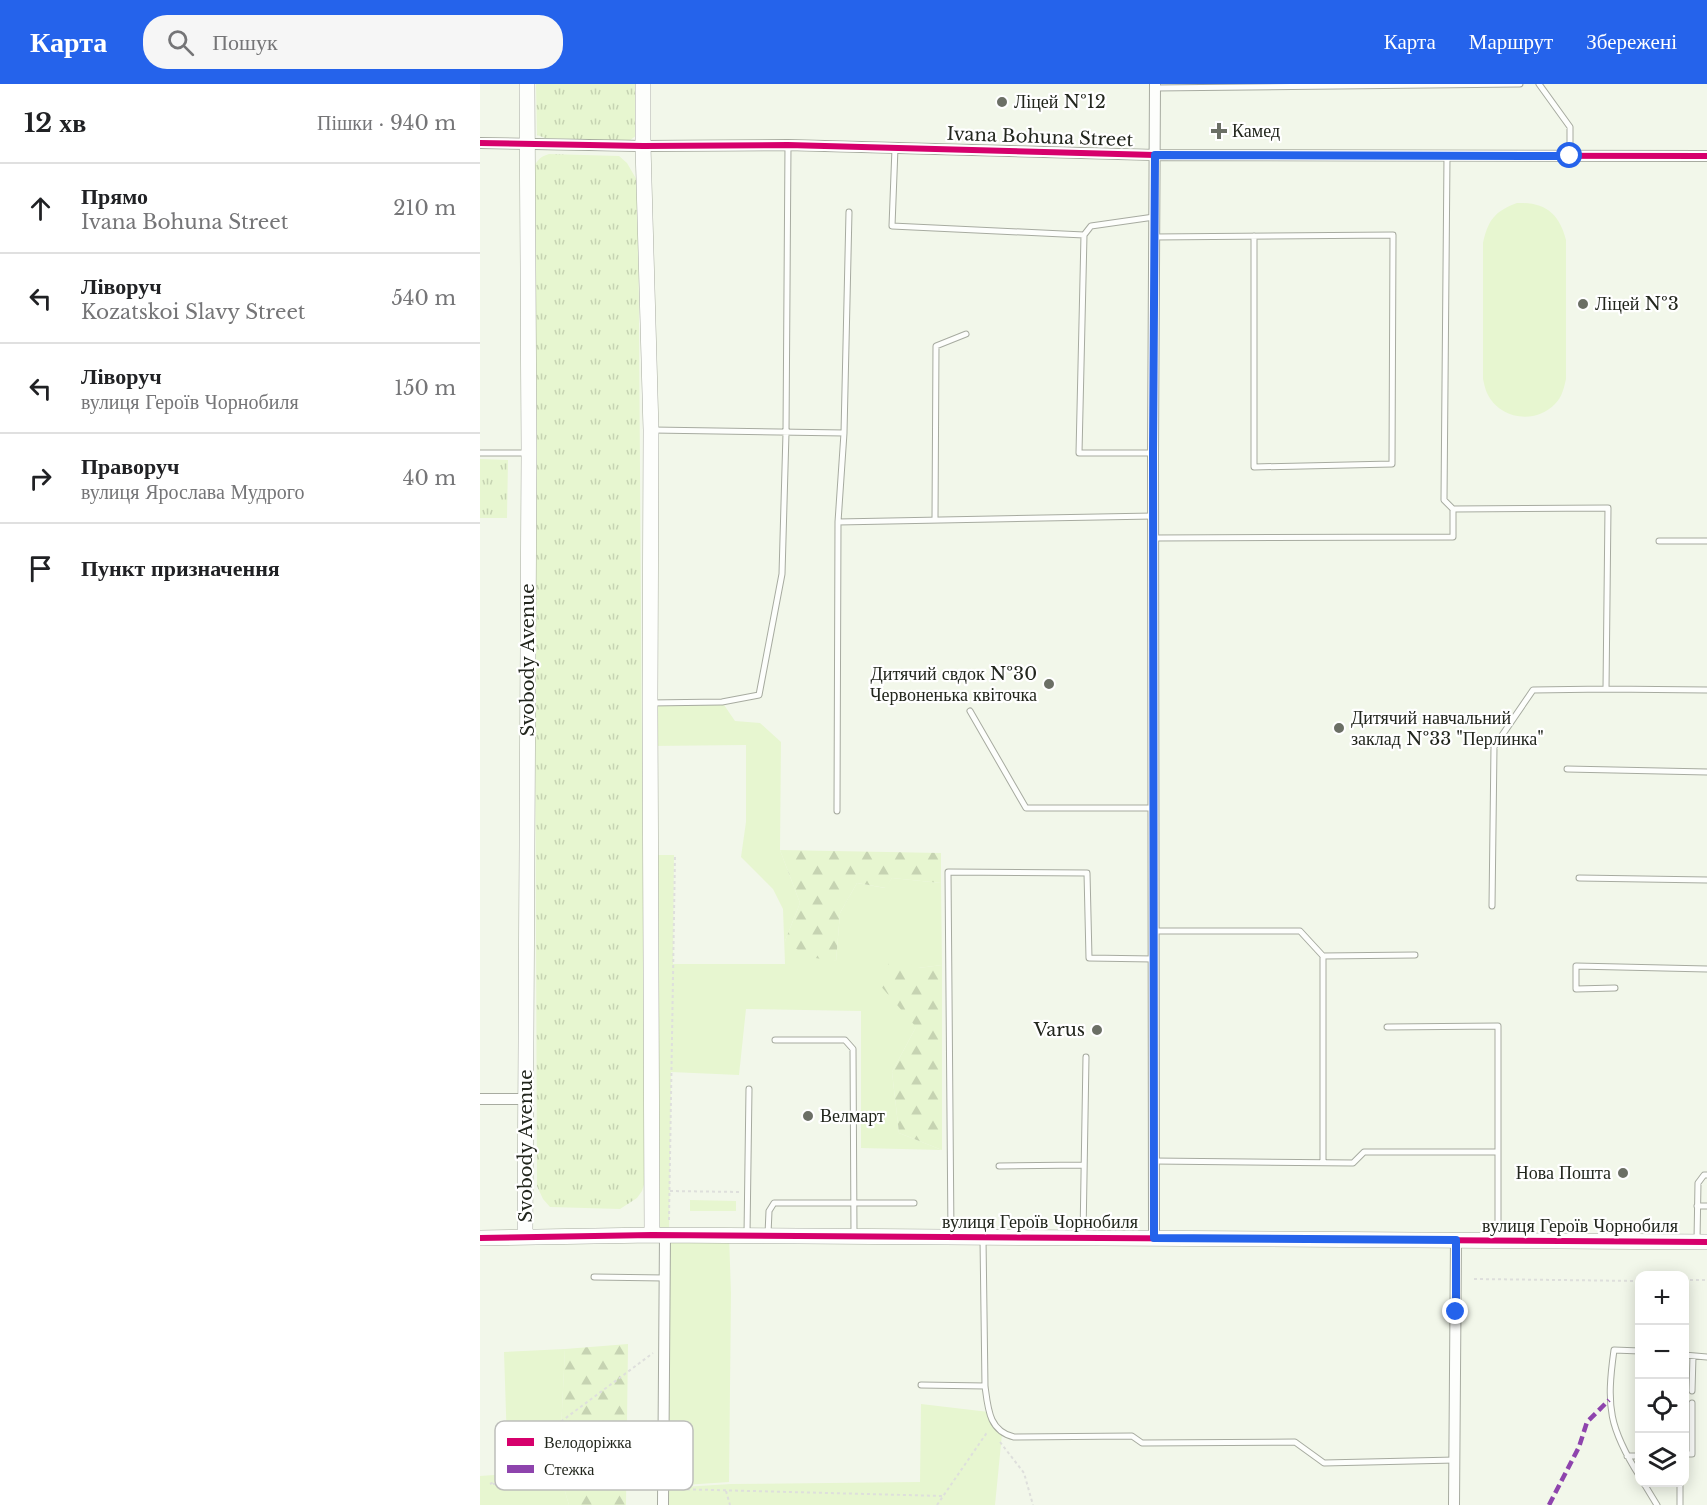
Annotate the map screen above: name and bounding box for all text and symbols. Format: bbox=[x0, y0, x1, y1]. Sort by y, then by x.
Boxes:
search box bbox=[143, 15, 563, 69]
text: Карта bbox=[30, 25, 107, 60]
icon: search bbox=[164, 26, 197, 59]
text: Пошук bbox=[212, 29, 278, 56]
text: Карта bbox=[1384, 29, 1436, 55]
text: Маршрут bbox=[1469, 29, 1553, 55]
text: Збережені bbox=[1586, 29, 1677, 55]
place label: Ліцей №12 bbox=[1014, 91, 1106, 113]
marker: Ліцей №12 bbox=[995, 95, 1009, 109]
text: 12 хв bbox=[24, 107, 86, 139]
text: Пішки · 940 m bbox=[317, 111, 456, 135]
place label: Камед bbox=[1232, 120, 1280, 142]
marker: Камед bbox=[1210, 122, 1228, 140]
street label: Ivana Bohuna Street bbox=[946, 123, 1134, 151]
route start bbox=[1556, 142, 1582, 168]
text: Прямо bbox=[81, 183, 148, 210]
icon: ahead bbox=[24, 192, 57, 225]
text: 210 m bbox=[393, 196, 456, 220]
text: Ivana Bohuna Street bbox=[81, 210, 288, 234]
text: Ліворуч bbox=[81, 273, 162, 300]
icon: left bbox=[24, 282, 57, 315]
text: 540 m bbox=[391, 286, 456, 310]
place label: Ліцей №3 bbox=[1595, 293, 1679, 315]
marker: Ліцей №3 bbox=[1576, 297, 1590, 311]
text: Kozatskoi Slavy Street bbox=[81, 300, 305, 324]
text: Ліворуч bbox=[81, 363, 162, 390]
icon: left bbox=[24, 372, 57, 405]
text: 150 m bbox=[394, 376, 456, 400]
text: вулиця Героїв Чорнобиля bbox=[81, 390, 299, 414]
text: Праворуч bbox=[81, 453, 179, 480]
icon: right bbox=[24, 462, 57, 495]
text: 40 m bbox=[403, 466, 456, 490]
text: вулиця Ярослава Мудрого bbox=[81, 480, 304, 504]
icon: arrive bbox=[24, 552, 57, 585]
text: Пункт призначення bbox=[81, 555, 280, 582]
street label: Svobody Avenue bbox=[517, 583, 539, 737]
place label: Дитячий свдок №30 Червоненька квіточка bbox=[870, 663, 1037, 706]
marker: Дитячий свдок №30 Червоненька квіточка bbox=[1042, 677, 1056, 691]
place label: Дитячий навчальний заклад №33 "Перлинка" bbox=[1351, 707, 1544, 750]
marker: Дитячий навчальний заклад №33 "Перлинка" bbox=[1332, 721, 1346, 735]
place label: Varus bbox=[1033, 1019, 1085, 1041]
marker: Varus bbox=[1090, 1023, 1104, 1037]
street label: Svobody Avenue bbox=[515, 1069, 537, 1223]
place label: Велмарт bbox=[820, 1105, 885, 1127]
marker: Велмарт bbox=[801, 1109, 815, 1123]
place label: Нова Пошта bbox=[1516, 1162, 1611, 1184]
marker: Нова Пошта bbox=[1616, 1166, 1630, 1180]
street label: вулиця Героїв Чорнобиля bbox=[942, 1211, 1138, 1233]
street label: вулиця Героїв Чорнобиля bbox=[1482, 1215, 1678, 1237]
map controls bbox=[1635, 1271, 1689, 1487]
button: + bbox=[1635, 1271, 1689, 1325]
route end bbox=[1442, 1298, 1468, 1324]
button: − bbox=[1635, 1325, 1689, 1379]
button: locate bbox=[1635, 1379, 1689, 1433]
legend bbox=[495, 1421, 693, 1490]
text: Велодоріжка bbox=[544, 1432, 632, 1452]
button: layers bbox=[1635, 1433, 1689, 1487]
text: Стежка bbox=[544, 1459, 594, 1479]

